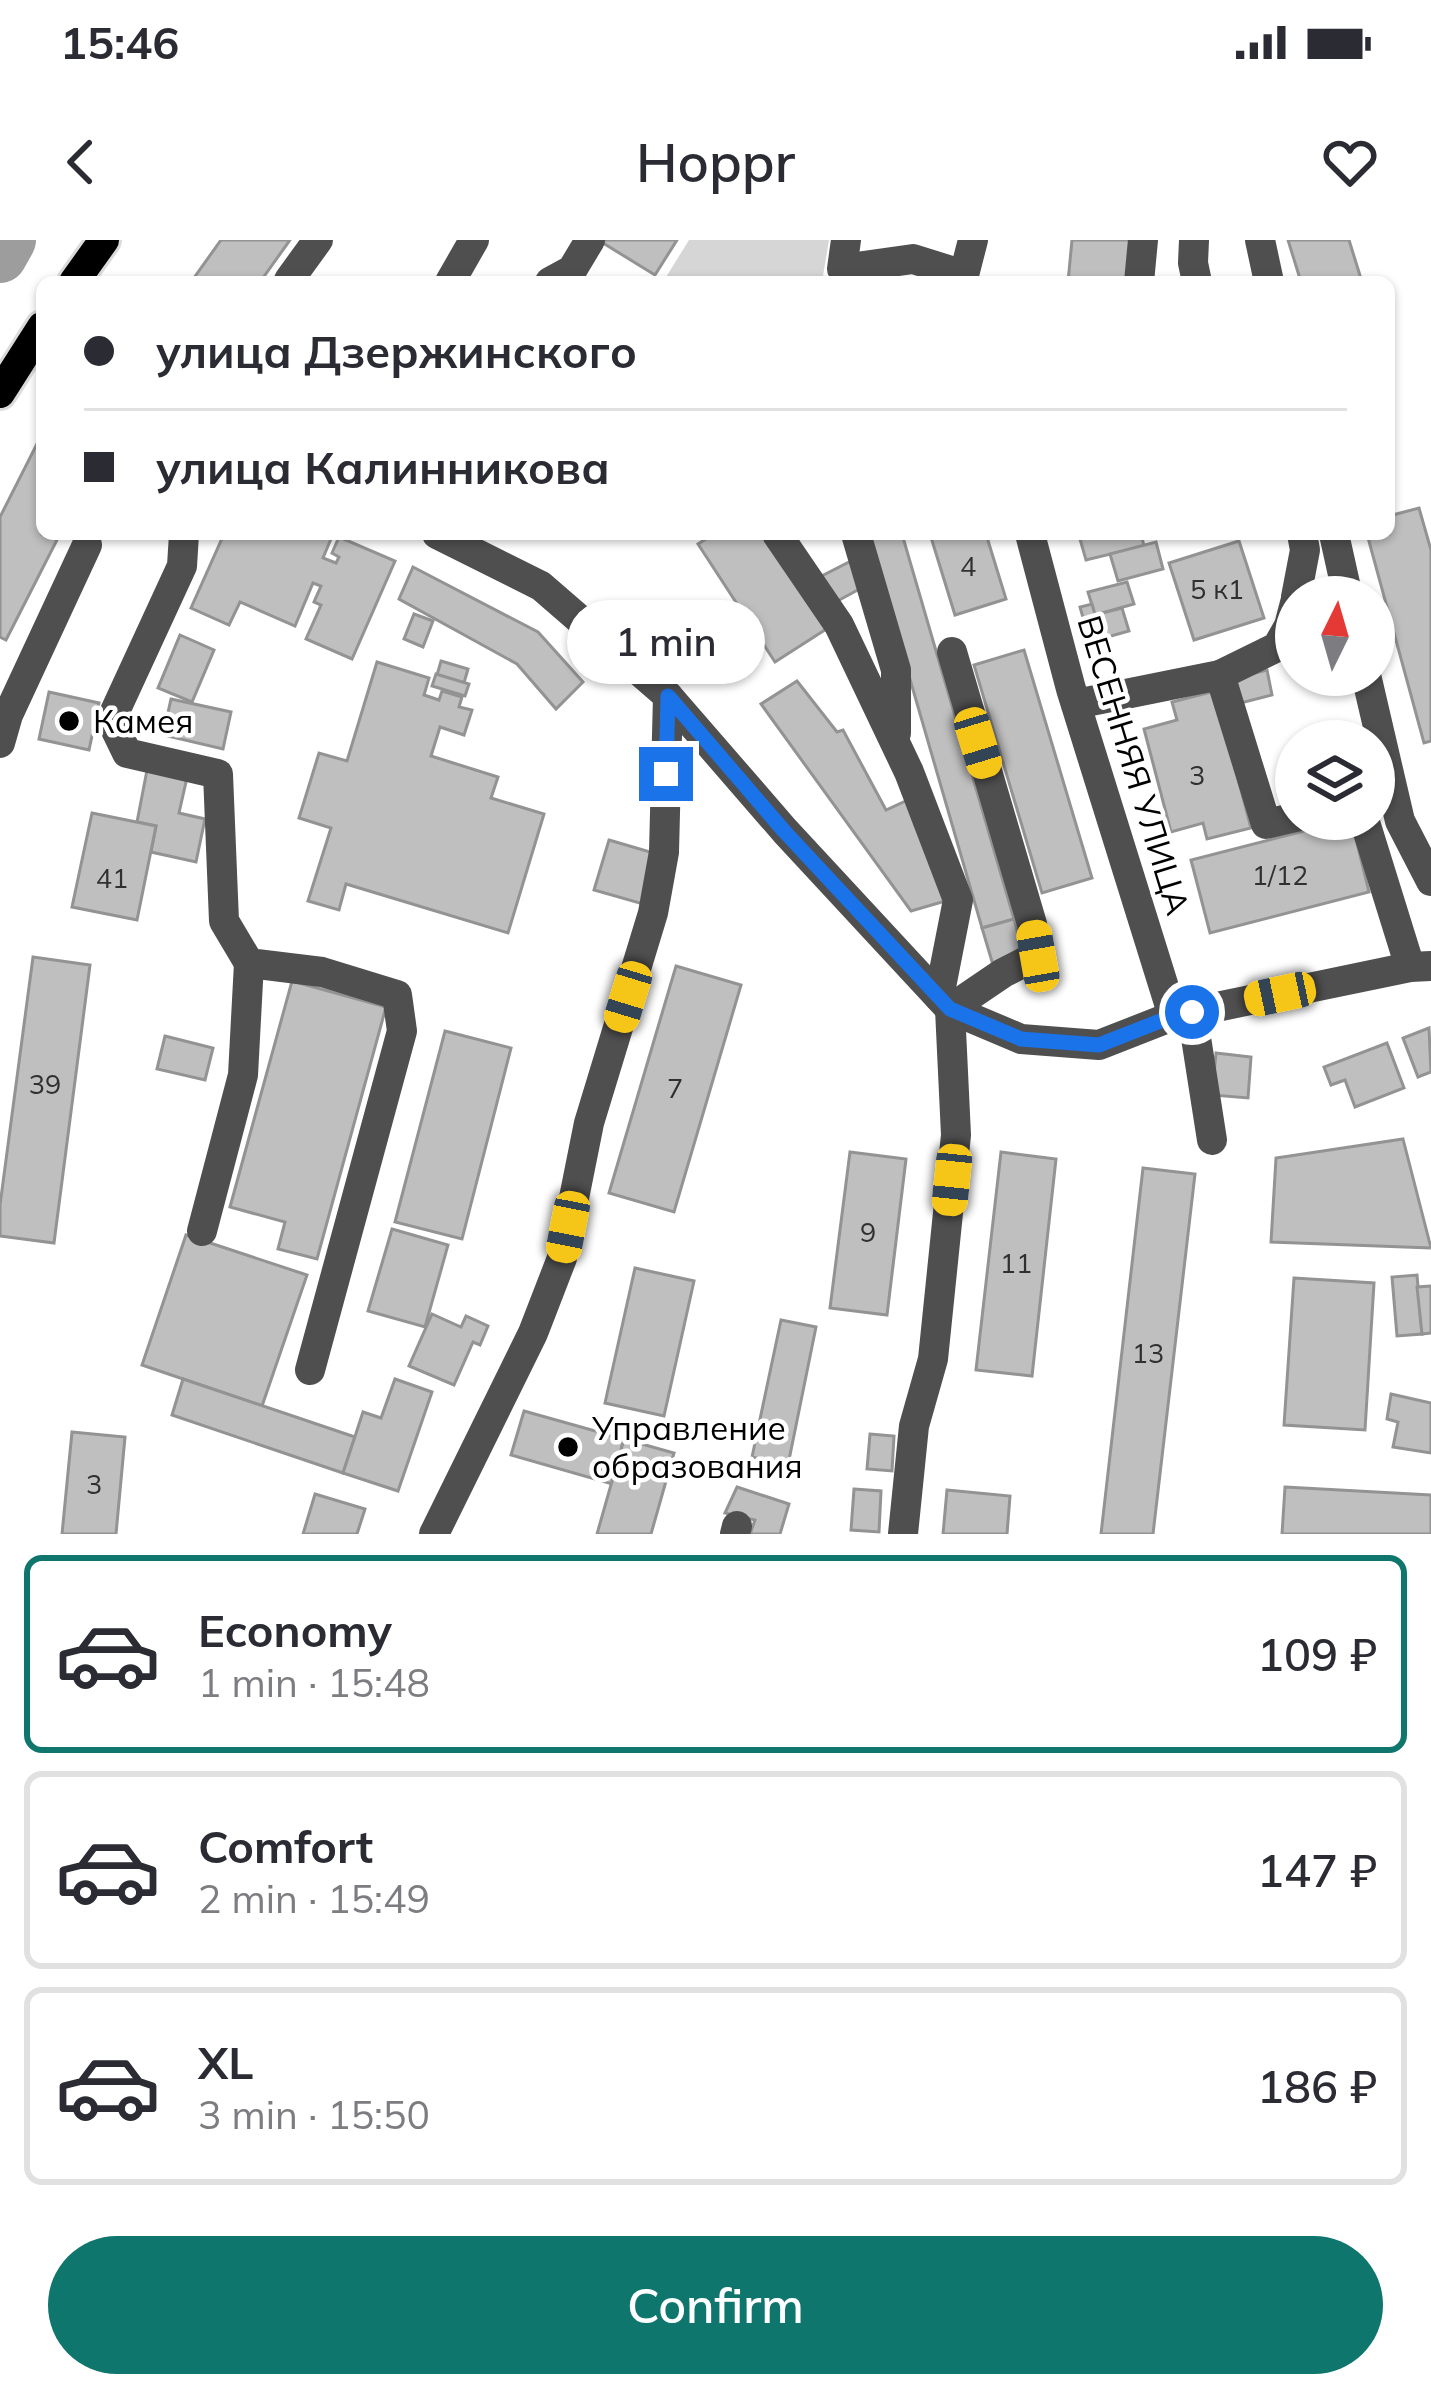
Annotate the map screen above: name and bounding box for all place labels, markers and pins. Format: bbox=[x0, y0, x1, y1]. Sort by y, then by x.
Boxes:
place label: Камея bbox=[93, 700, 193, 741]
marker: Камея bbox=[56, 708, 82, 734]
place label: Управление образования bbox=[591, 1407, 803, 1486]
marker: Управление образования bbox=[555, 1434, 581, 1460]

